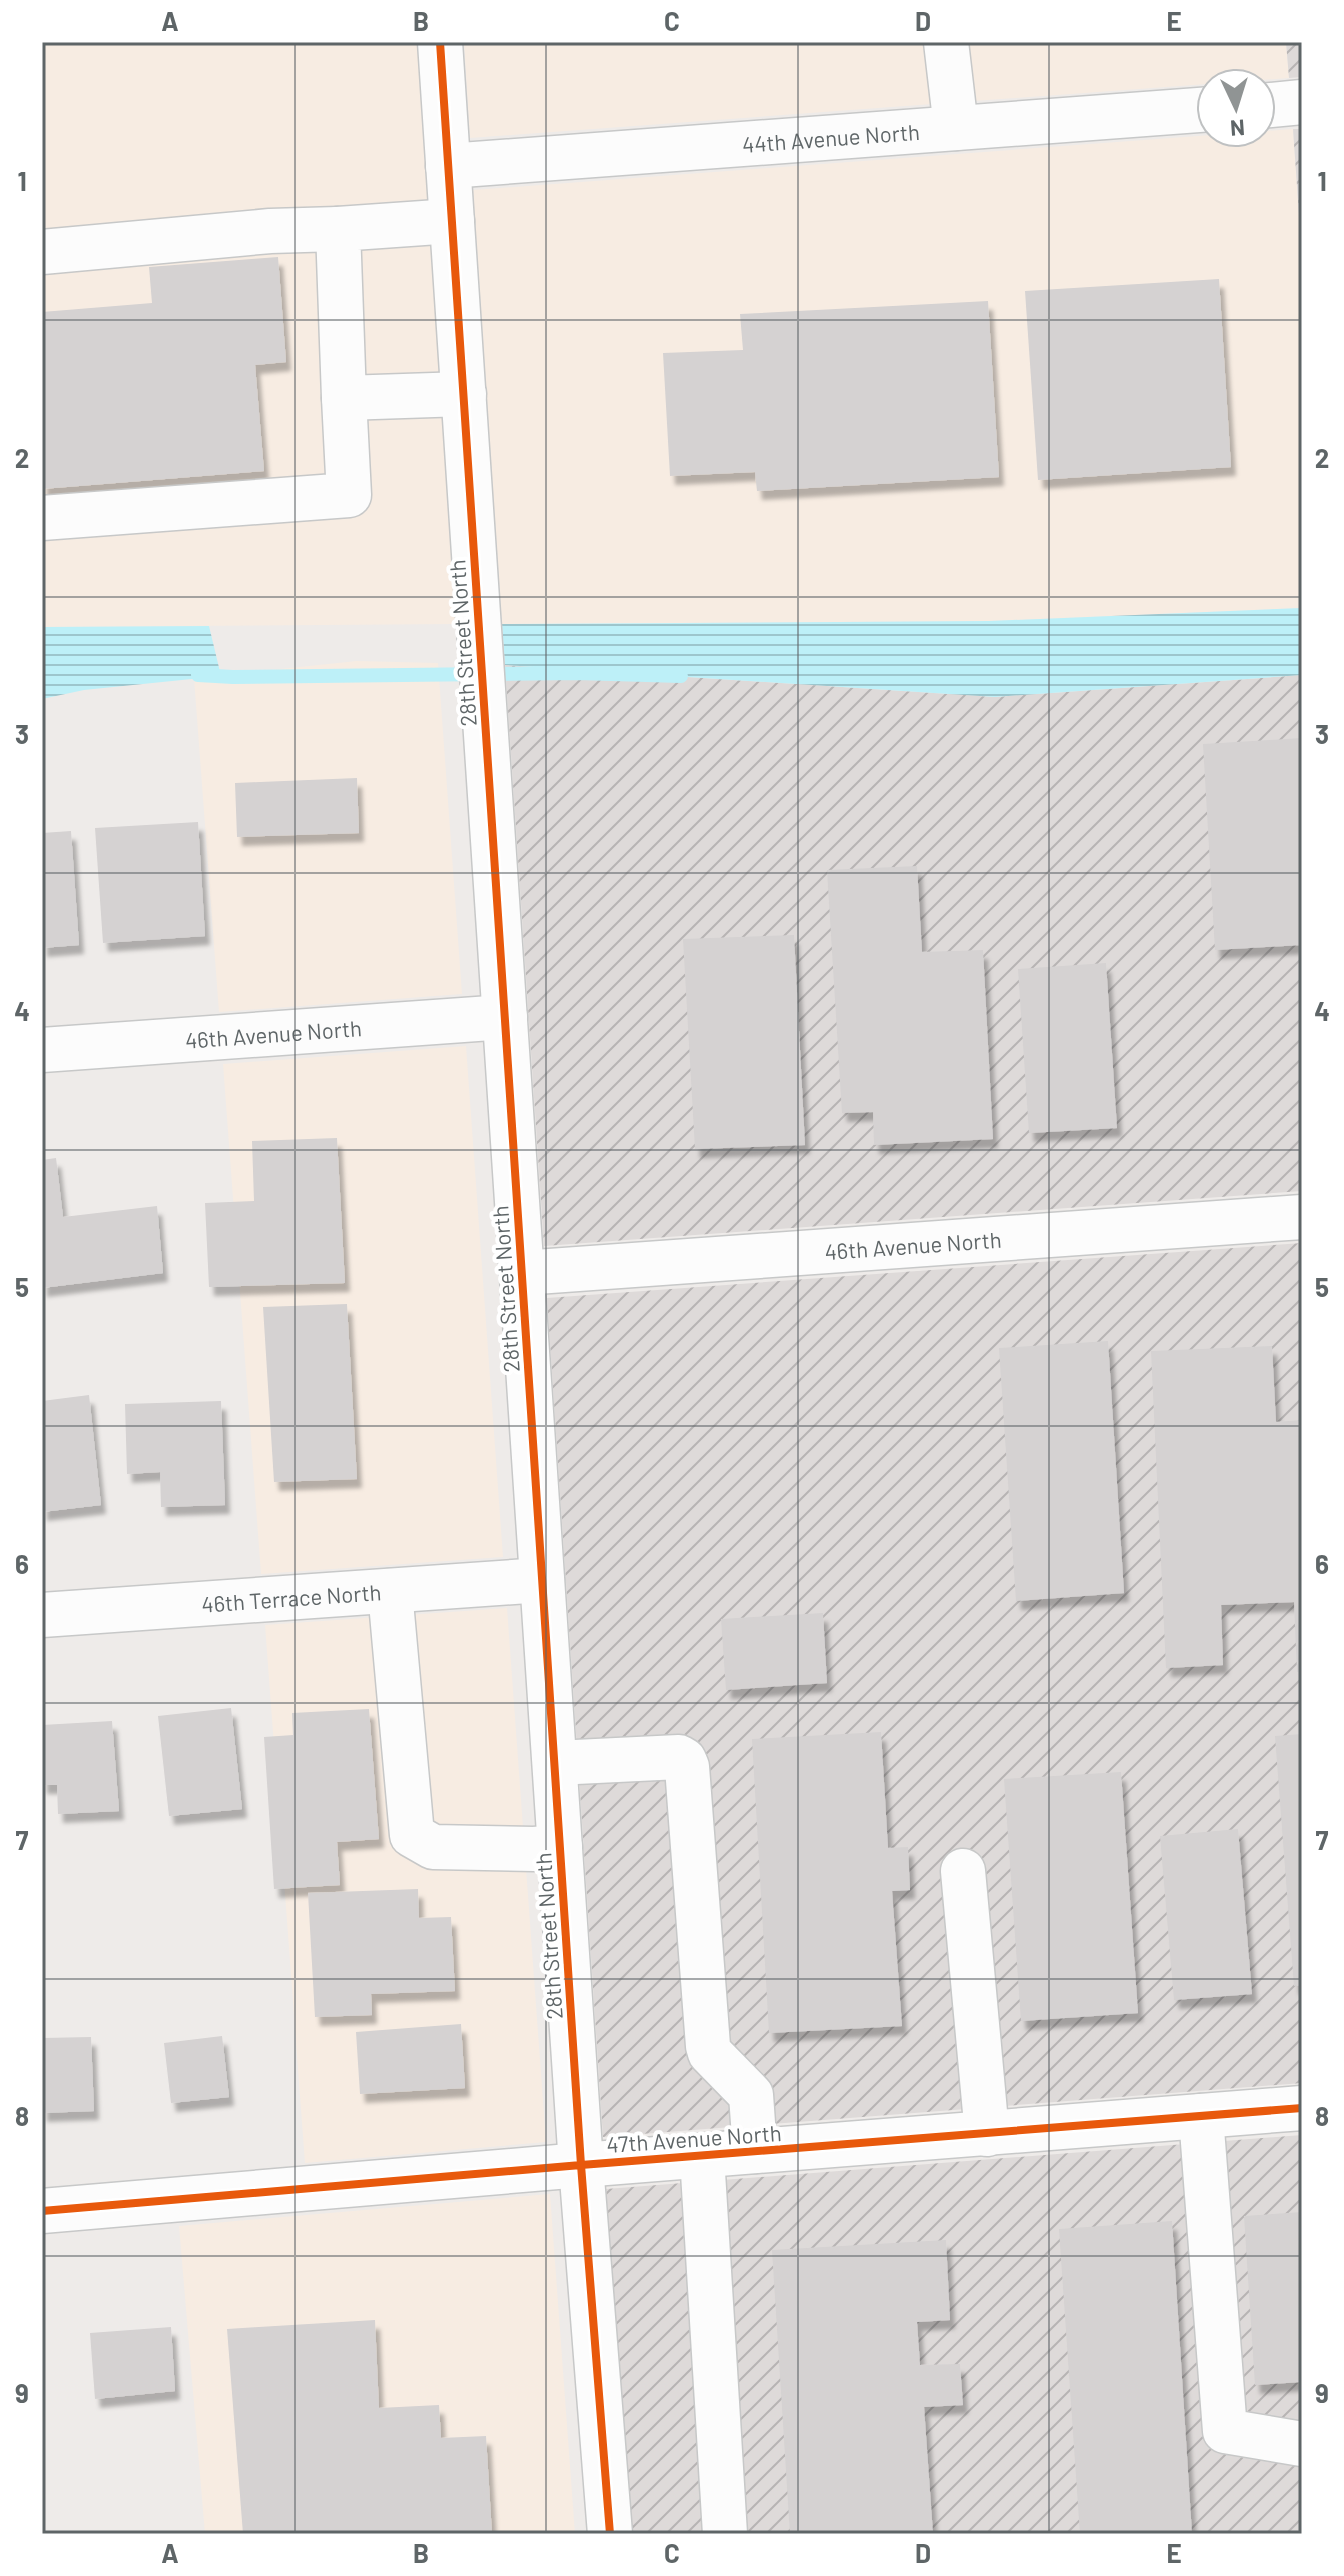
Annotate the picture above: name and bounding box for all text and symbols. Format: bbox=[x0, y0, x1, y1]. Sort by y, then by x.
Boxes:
text: A bbox=[161, 5, 179, 36]
text: B bbox=[413, 5, 429, 36]
text: C bbox=[664, 5, 680, 36]
text: D bbox=[915, 5, 931, 36]
text: E bbox=[1166, 5, 1182, 36]
north arrow bbox=[1196, 68, 1276, 148]
text: N bbox=[1229, 115, 1246, 142]
street label: 44th Avenue North bbox=[741, 118, 921, 157]
text: 1 bbox=[17, 165, 27, 196]
text: 1 bbox=[1317, 165, 1327, 196]
text: 2 bbox=[15, 442, 29, 473]
text: 2 bbox=[1315, 442, 1329, 473]
street label: 28th Street North bbox=[443, 559, 481, 727]
text: 3 bbox=[15, 718, 29, 749]
text: 3 bbox=[1315, 718, 1329, 749]
text: 4 bbox=[14, 995, 30, 1026]
text: 4 bbox=[1314, 995, 1330, 1026]
street label: 46th Avenue North bbox=[184, 1014, 363, 1053]
street label: 28th Street North bbox=[486, 1205, 524, 1373]
street label: 46th Avenue North bbox=[824, 1226, 1002, 1264]
text: 5 bbox=[15, 1271, 29, 1302]
text: 5 bbox=[1315, 1271, 1329, 1302]
text: 6 bbox=[15, 1548, 29, 1579]
text: 6 bbox=[1315, 1548, 1329, 1579]
street label: 46th Terrace North bbox=[201, 1578, 382, 1617]
text: 7 bbox=[16, 1824, 29, 1855]
text: 7 bbox=[1316, 1824, 1329, 1855]
street label: 28th Street North bbox=[529, 1852, 567, 2020]
text: 8 bbox=[15, 2100, 29, 2131]
text: 8 bbox=[1315, 2100, 1329, 2131]
street label: 47th Avenue North bbox=[606, 2119, 782, 2157]
text: 9 bbox=[15, 2377, 29, 2408]
text: 9 bbox=[1315, 2377, 1329, 2408]
text: A bbox=[161, 2537, 179, 2568]
text: B bbox=[413, 2537, 429, 2568]
text: C bbox=[664, 2537, 680, 2568]
text: D bbox=[915, 2537, 931, 2568]
text: E bbox=[1166, 2537, 1182, 2568]

